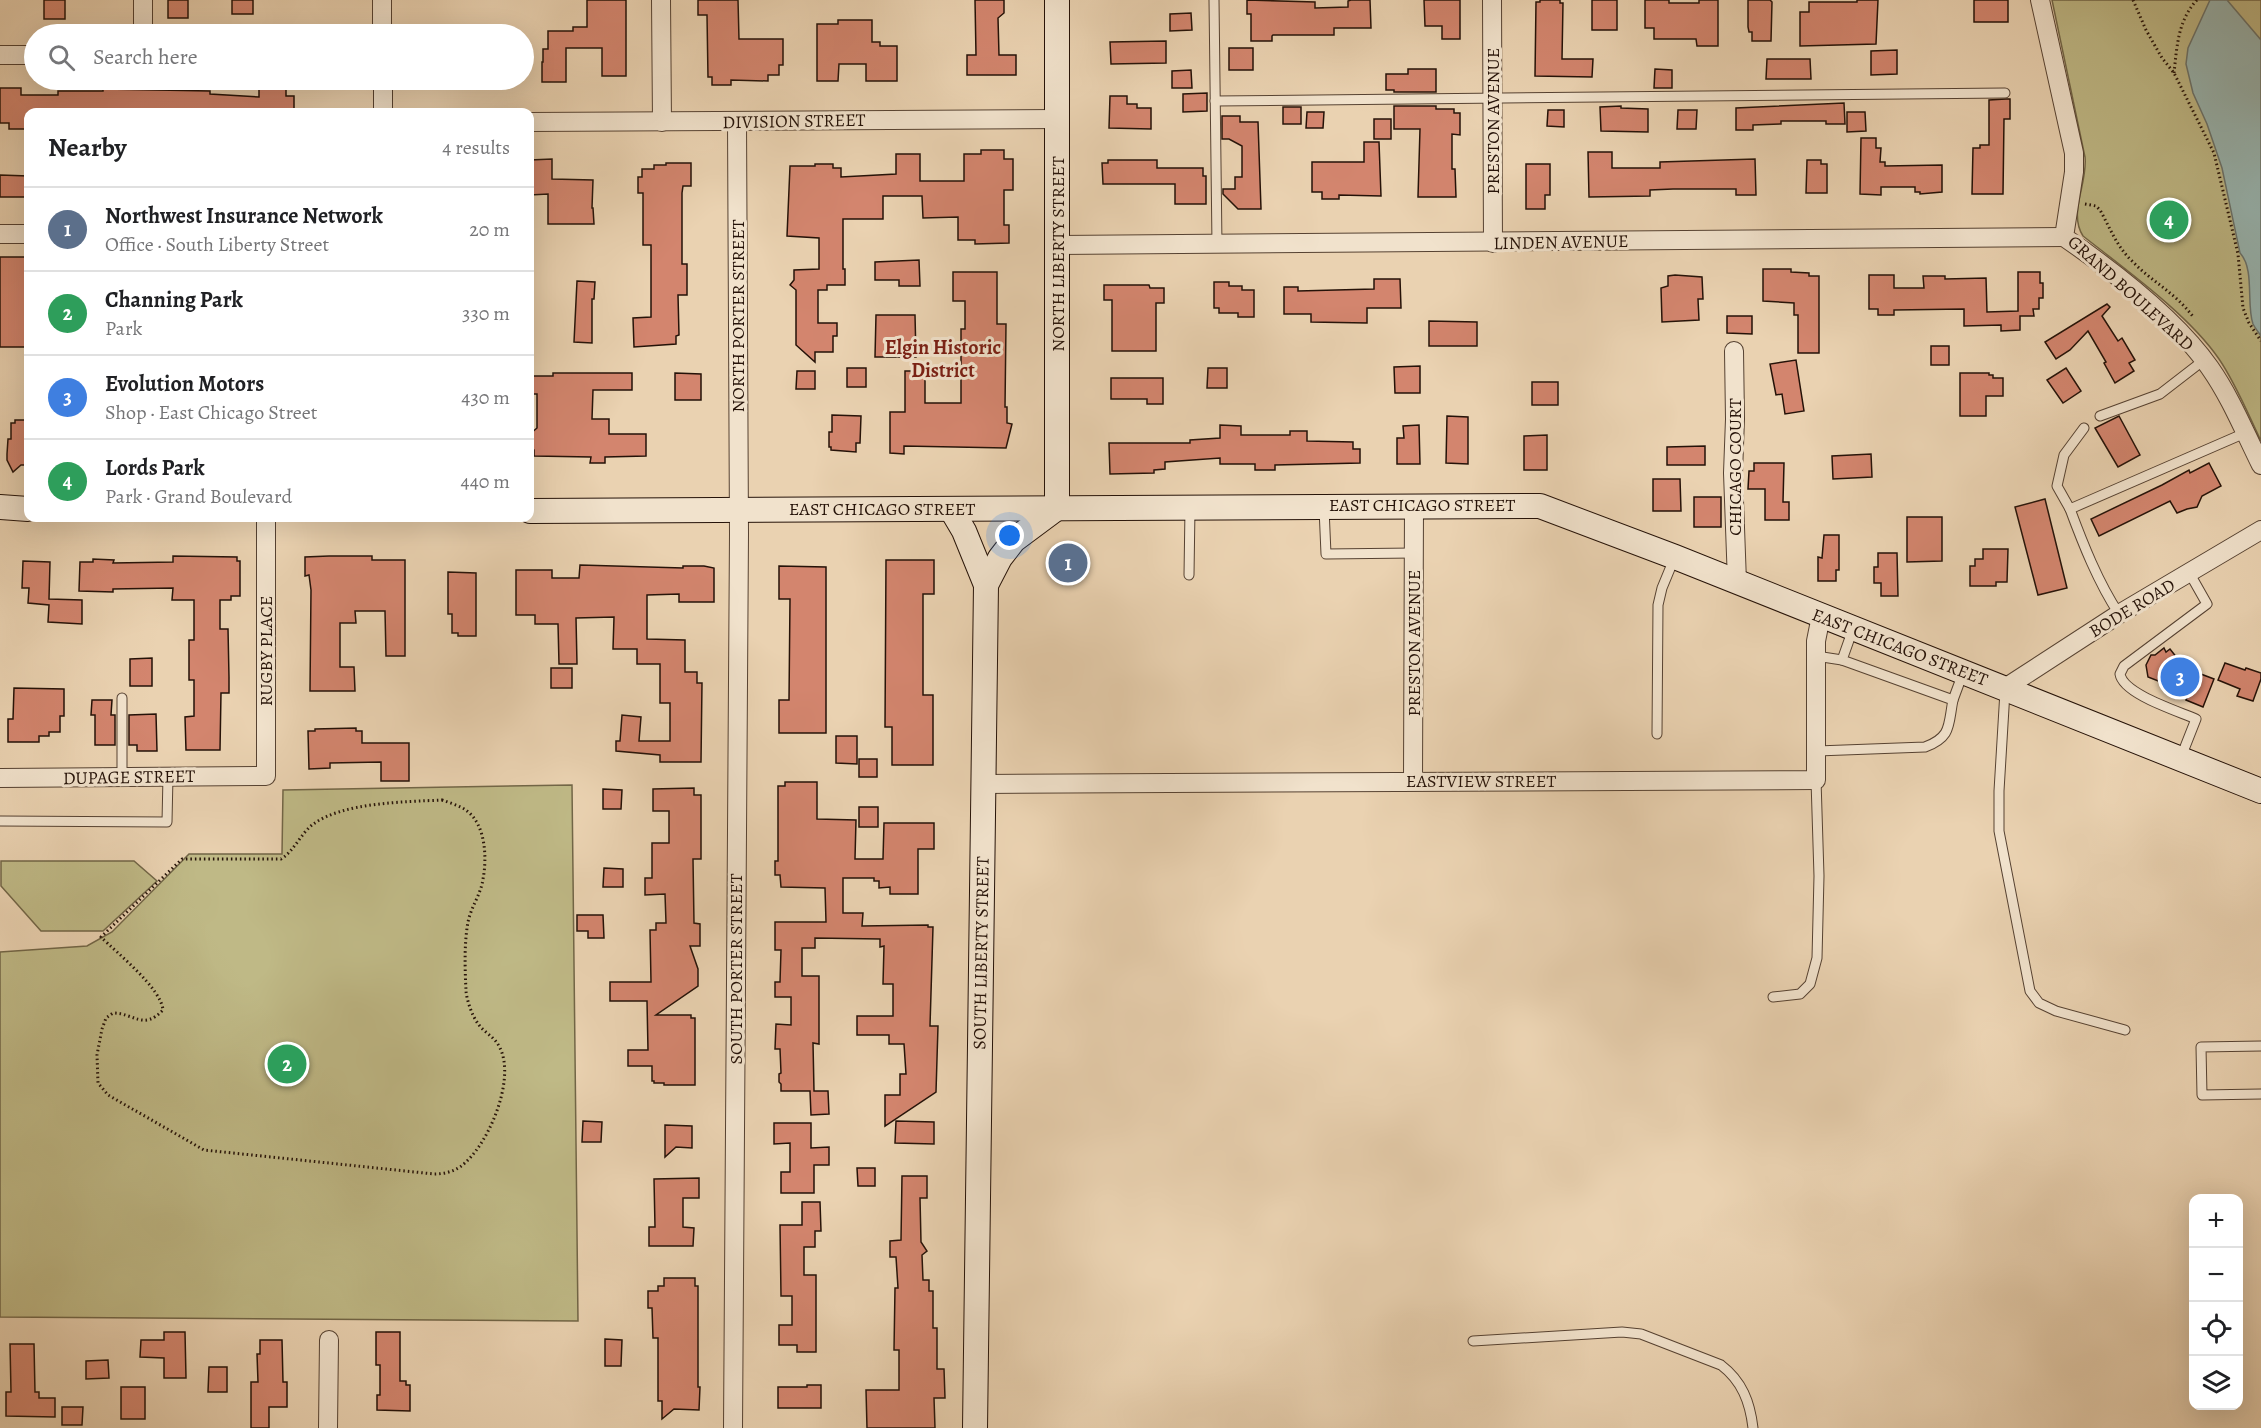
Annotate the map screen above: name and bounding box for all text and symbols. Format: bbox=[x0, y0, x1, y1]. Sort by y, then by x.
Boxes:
search box bbox=[24, 24, 534, 90]
icon: search bbox=[45, 41, 78, 74]
text: Search here bbox=[93, 42, 198, 72]
street label: PRESTON AVENUE bbox=[1481, 48, 1505, 194]
street label: DIVISION STREET bbox=[722, 108, 866, 134]
text: Nearby bbox=[48, 130, 127, 165]
text: 4 results bbox=[442, 134, 510, 161]
street label: NORTH LIBERTY STREET bbox=[1046, 156, 1070, 352]
pin: 4 bbox=[2150, 198, 2188, 242]
text: Northwest Insurance Network bbox=[105, 201, 383, 231]
text: 1 bbox=[64, 216, 71, 243]
text: 20 m bbox=[469, 216, 510, 243]
street label: NORTH PORTER STREET bbox=[726, 219, 750, 413]
street label: LINDEN AVENUE bbox=[1493, 229, 1629, 255]
street label: GRAND BOULEVARD bbox=[2063, 230, 2199, 356]
text: Office · South Liberty Street bbox=[105, 231, 329, 258]
text: Channing Park bbox=[105, 285, 243, 315]
text: 2 bbox=[63, 300, 72, 327]
text: 330 m bbox=[462, 300, 510, 327]
text: Park bbox=[105, 315, 143, 342]
district label: Elgin Historic District bbox=[885, 334, 1001, 384]
text: Evolution Motors bbox=[105, 369, 264, 399]
text: 3 bbox=[63, 384, 72, 411]
text: 430 m bbox=[461, 384, 510, 411]
street label: CHICAGO COURT bbox=[1723, 398, 1747, 536]
text: Shop · East Chicago Street bbox=[105, 399, 317, 426]
text: Lords Park bbox=[105, 453, 205, 483]
text: 4 bbox=[63, 468, 72, 495]
text: 440 m bbox=[461, 468, 510, 495]
text: Park · Grand Boulevard bbox=[105, 483, 292, 510]
street label: EAST CHICAGO STREET bbox=[1329, 493, 1515, 517]
street label: EAST CHICAGO STREET bbox=[789, 497, 975, 521]
your location bbox=[995, 521, 1024, 550]
pin: 1 bbox=[1048, 540, 1088, 586]
street label: PRESTON AVENUE bbox=[1402, 570, 1426, 716]
street label: BODE ROAD bbox=[2085, 573, 2179, 643]
street label: RUGBY PLACE bbox=[254, 596, 278, 706]
street label: EAST CHICAGO STREET bbox=[1809, 602, 1992, 692]
pin: 3 bbox=[2160, 654, 2200, 700]
street label: DUPAGE STREET bbox=[63, 764, 196, 790]
street label: EASTVIEW STREET bbox=[1406, 769, 1556, 793]
street label: SOUTH LIBERTY STREET bbox=[967, 856, 995, 1050]
street label: SOUTH PORTER STREET bbox=[724, 873, 748, 1065]
pin: 2 bbox=[268, 1042, 306, 1086]
map controls bbox=[2189, 1194, 2243, 1410]
button: + bbox=[2189, 1194, 2243, 1248]
button: − bbox=[2189, 1248, 2243, 1302]
button: locate bbox=[2189, 1302, 2243, 1356]
button: layers bbox=[2189, 1356, 2243, 1410]

